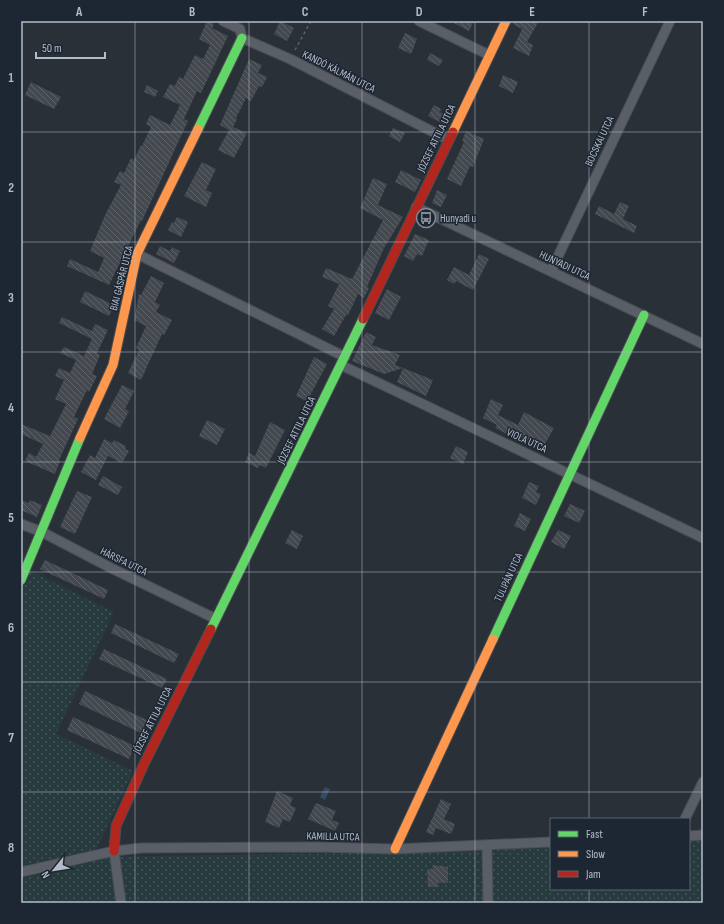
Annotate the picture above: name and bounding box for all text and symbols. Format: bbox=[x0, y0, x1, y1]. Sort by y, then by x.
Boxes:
text: A bbox=[75, 4, 83, 20]
text: B bbox=[189, 4, 195, 20]
text: C bbox=[302, 4, 309, 20]
text: D bbox=[416, 4, 423, 20]
text: E bbox=[529, 4, 535, 20]
text: F bbox=[642, 4, 648, 20]
scale bar bbox=[36, 34, 105, 60]
text: 50 m bbox=[42, 41, 62, 56]
street label: KANDÓ KÁLMÁN UTCA bbox=[300, 47, 378, 96]
text: 1 bbox=[8, 70, 14, 86]
street label: JÓZSEF ATTILA UTCA bbox=[414, 102, 458, 175]
street label: BOCSKAI UTCA bbox=[582, 114, 617, 168]
text: 2 bbox=[8, 180, 14, 196]
bus stop icon: Hunyadi u bbox=[415, 207, 437, 229]
place label: Hunyadi u bbox=[440, 212, 477, 225]
street label: BIAI GÁSPÁR UTCA bbox=[107, 244, 136, 312]
street label: HUNYADI UTCA bbox=[537, 248, 593, 283]
text: 3 bbox=[8, 290, 14, 306]
street label: JÓZSEF ATTILA UTCA bbox=[274, 394, 318, 467]
text: 4 bbox=[8, 400, 14, 416]
street label: VIOLA UTCA bbox=[505, 425, 549, 456]
text: 5 bbox=[8, 510, 14, 526]
street label: HÁRSFA UTCA bbox=[98, 545, 150, 578]
street label: TULIPÁN UTCA bbox=[491, 550, 526, 604]
text: 6 bbox=[8, 620, 14, 636]
street label: JÓZSEF ATTILA UTCA bbox=[130, 684, 175, 757]
text: 7 bbox=[8, 730, 14, 746]
legend bbox=[550, 818, 690, 890]
text: Fast bbox=[586, 827, 603, 842]
street label: KAMILLA UTCA bbox=[306, 830, 360, 843]
text: 8 bbox=[8, 840, 14, 856]
text: Slow bbox=[586, 847, 605, 862]
north arrow bbox=[34, 850, 74, 890]
text: Jam bbox=[585, 867, 601, 882]
text: N bbox=[39, 869, 53, 881]

